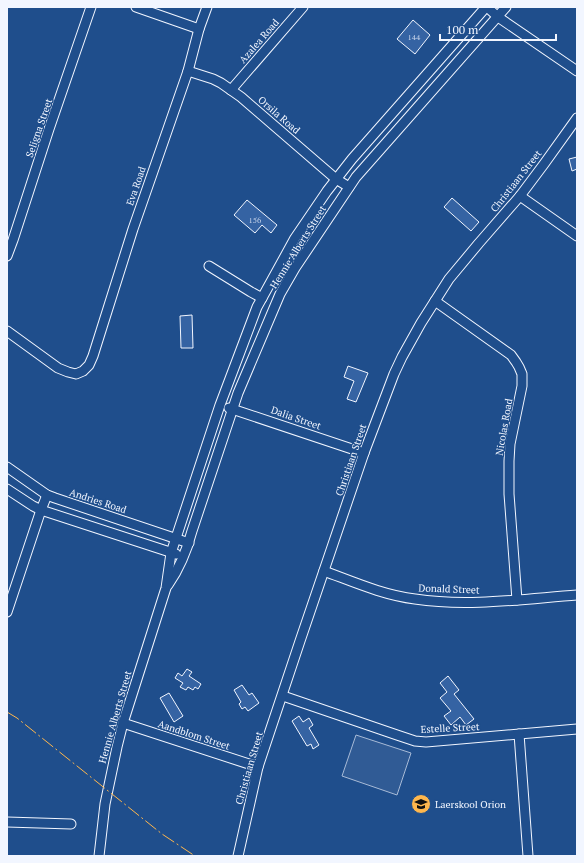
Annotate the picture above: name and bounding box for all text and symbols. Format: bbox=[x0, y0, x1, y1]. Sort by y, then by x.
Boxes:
street label: Azalea Road bbox=[236, 16, 282, 66]
scale bar bbox=[440, 16, 556, 42]
text: 100 m bbox=[446, 22, 479, 37]
house number: 144 bbox=[408, 32, 421, 42]
street label: Orsila Road bbox=[255, 93, 303, 137]
street label: Seligna Street bbox=[23, 96, 55, 159]
street label: Christiaan Street bbox=[488, 147, 544, 215]
street label: Eva Road bbox=[123, 164, 149, 207]
street label: Hennie Alberts Street bbox=[267, 203, 329, 291]
house number: 156 bbox=[249, 215, 262, 225]
street label: Nicolas Road bbox=[493, 397, 515, 456]
street label: Dalia Street bbox=[269, 403, 323, 433]
street label: Christiaan Street bbox=[333, 422, 370, 498]
street label: Andries Road bbox=[68, 486, 129, 516]
street label: Donald Street bbox=[418, 581, 480, 597]
street label: Hennie Alberts Street bbox=[96, 669, 135, 765]
street label: Aandblom Street bbox=[156, 717, 232, 753]
street label: Estelle Street bbox=[420, 720, 480, 736]
street label: Christiaan Street bbox=[232, 730, 266, 806]
school or university icon: Laerskool Orion bbox=[410, 793, 432, 815]
place label: Laerskool Orion bbox=[435, 798, 506, 811]

